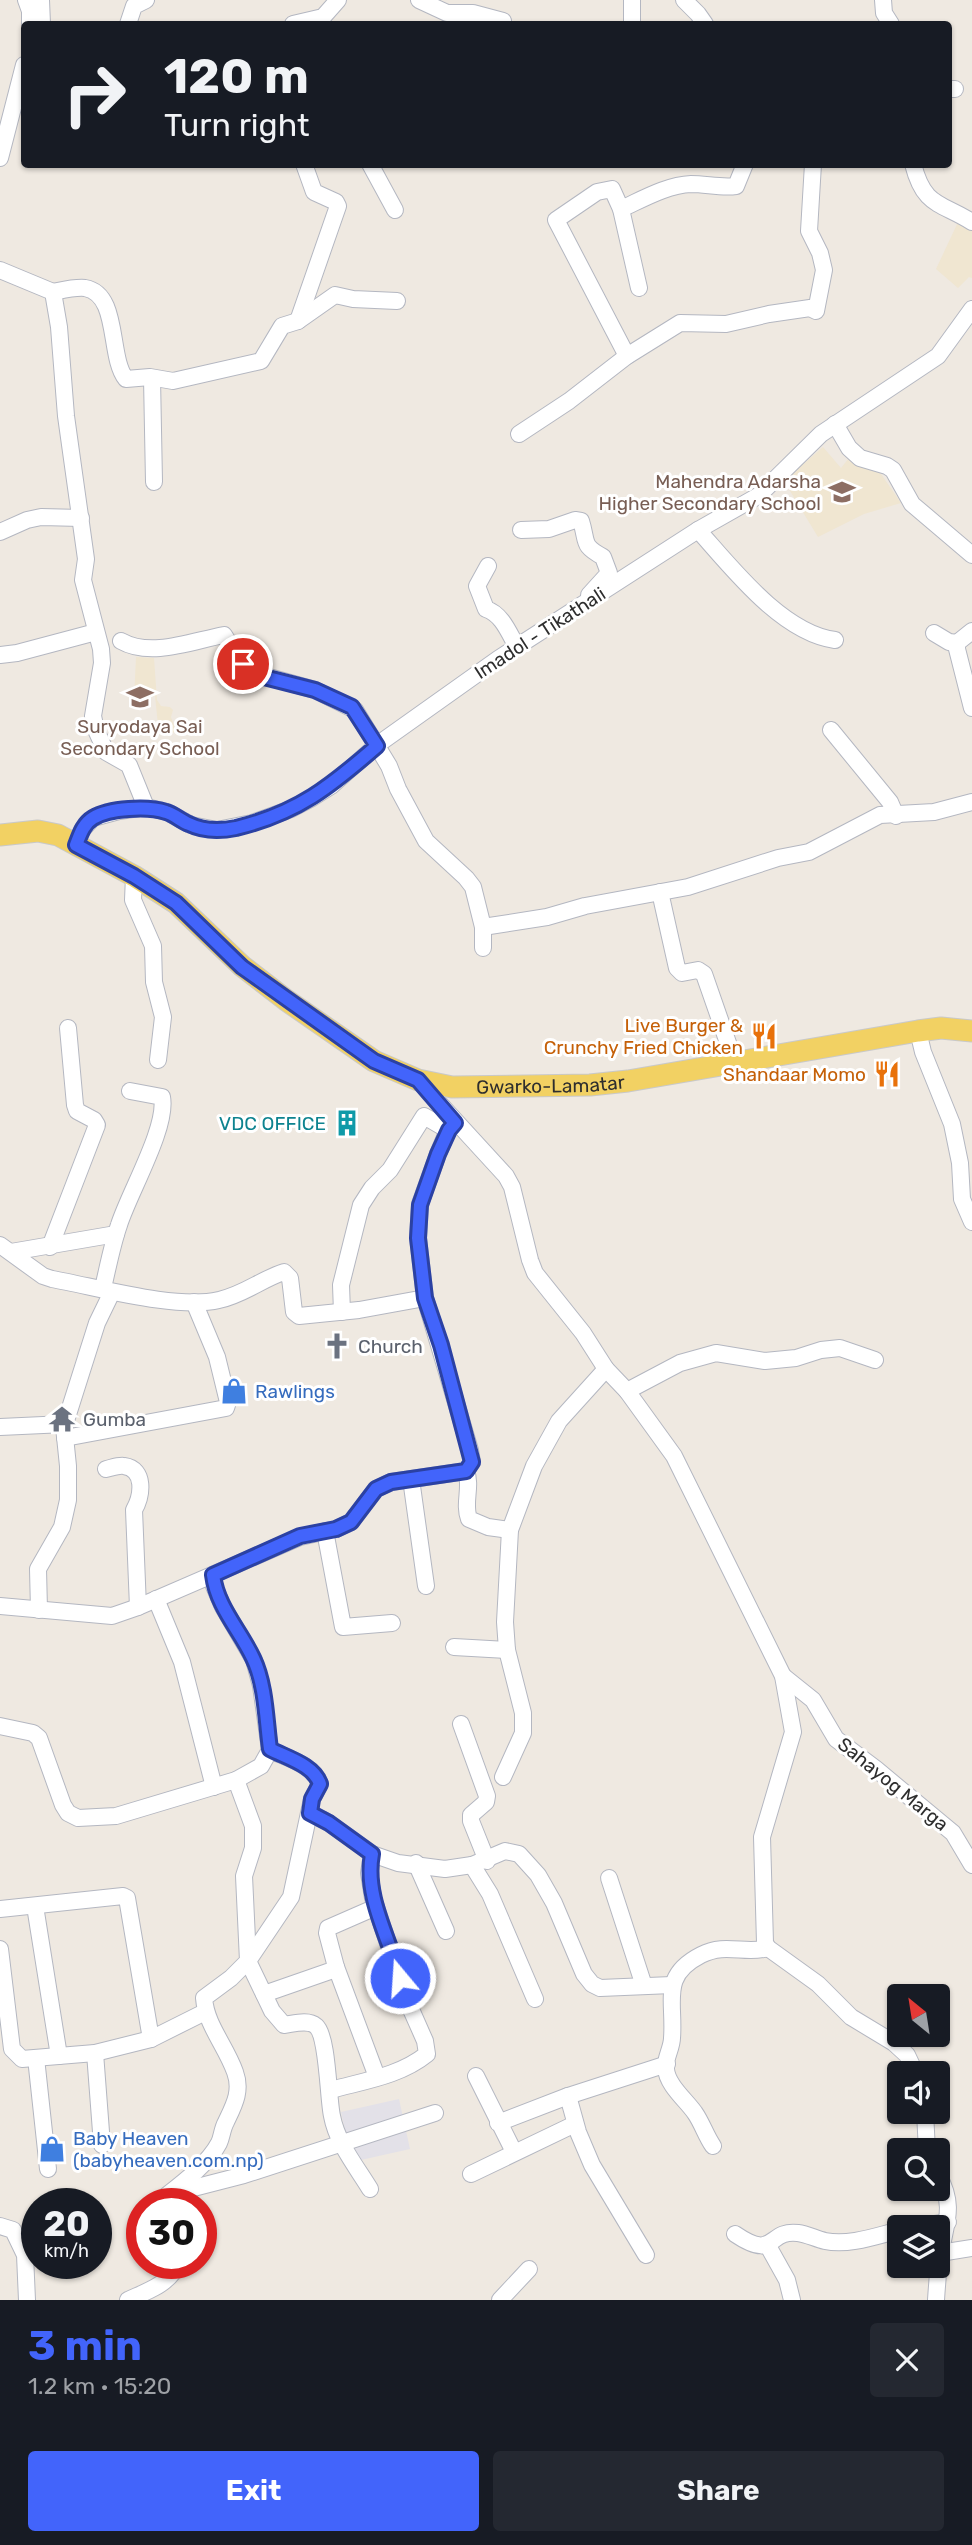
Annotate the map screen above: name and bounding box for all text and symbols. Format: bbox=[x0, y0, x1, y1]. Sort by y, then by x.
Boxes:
text: 120 m bbox=[164, 47, 309, 105]
icon: right bbox=[49, 49, 140, 140]
text: Turn right bbox=[164, 106, 309, 144]
place label: Mahendra Adarsha Higher Secondary School bbox=[599, 470, 821, 515]
school or university icon: Mahendra Adarsha Higher Secondary School bbox=[827, 477, 857, 507]
street label: Imadol - Tikathali bbox=[470, 582, 610, 684]
pin bbox=[213, 634, 273, 694]
icon: arrive bbox=[224, 645, 262, 683]
school or university icon: Suryodaya Sai Secondary School bbox=[125, 682, 155, 712]
place label: Suryodaya Sai Secondary School bbox=[60, 715, 220, 760]
place label: Live Burger & Crunchy Fried Chicken bbox=[544, 1014, 743, 1059]
restaurant icon: Live Burger & Crunchy Fried Chicken bbox=[749, 1021, 779, 1051]
restaurant icon: Shandaar Momo bbox=[872, 1059, 902, 1089]
place label: Shandaar Momo bbox=[723, 1063, 866, 1086]
street label: Gwarko-Lamatar bbox=[476, 1070, 627, 1098]
building icon: VDC OFFICE bbox=[332, 1108, 362, 1138]
place label: VDC OFFICE bbox=[219, 1112, 326, 1135]
church icon: Church bbox=[322, 1331, 352, 1361]
place label: Church bbox=[358, 1335, 423, 1358]
shop icon: Rawlings bbox=[219, 1376, 249, 1406]
place label: Rawlings bbox=[255, 1380, 335, 1403]
temple icon: Gumba bbox=[47, 1404, 77, 1434]
place label: Gumba bbox=[83, 1408, 146, 1431]
street label: Sahayog Marga bbox=[833, 1732, 953, 1836]
position arrow bbox=[363, 1941, 437, 2015]
north arrow bbox=[887, 1984, 950, 2048]
map controls bbox=[887, 1984, 950, 2278]
button: sound bbox=[887, 2061, 950, 2124]
place label: Baby Heaven (babyheaven.com.np) bbox=[73, 2127, 264, 2172]
shop icon: Baby Heaven (babyheaven.com.np) bbox=[37, 2134, 67, 2164]
button: search bbox=[887, 2138, 950, 2201]
speed limit sign: 30 bbox=[126, 2188, 217, 2279]
text: 20 bbox=[43, 2203, 90, 2245]
button: layers bbox=[887, 2215, 950, 2278]
text: km/h bbox=[44, 2240, 89, 2262]
text: 3 min bbox=[28, 2321, 142, 2371]
button: close bbox=[870, 2323, 944, 2397]
text: 1.2 km · 15:20 bbox=[28, 2372, 171, 2400]
button: Exit bbox=[28, 2451, 479, 2531]
button: Share bbox=[493, 2451, 944, 2531]

